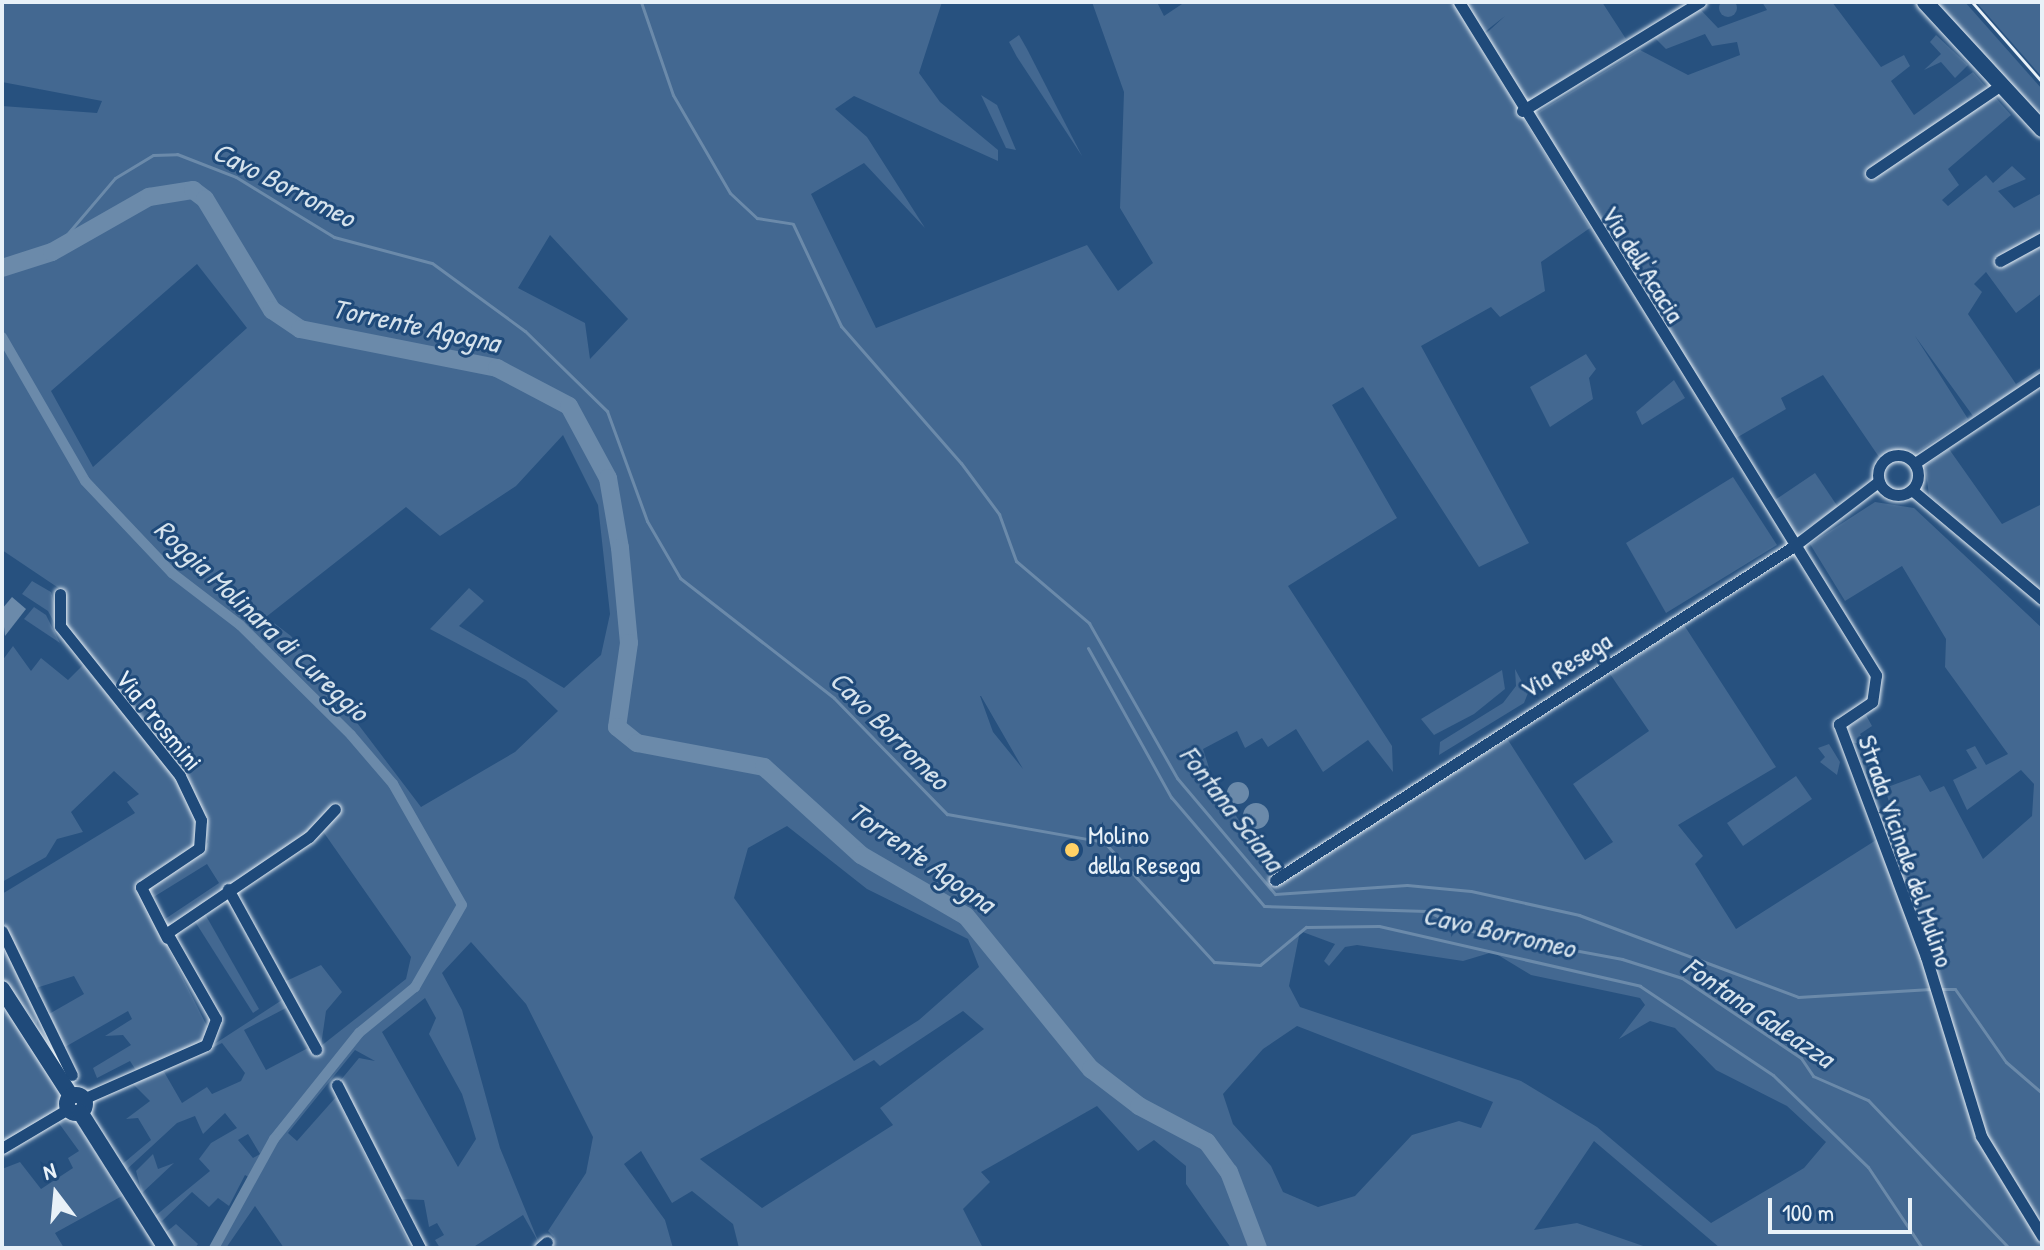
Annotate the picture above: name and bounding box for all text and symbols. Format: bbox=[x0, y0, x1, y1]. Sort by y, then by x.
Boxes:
water label: Cavo Borromeo bbox=[207, 134, 361, 234]
street label: Via dell'Acacia bbox=[1595, 200, 1691, 328]
water label: Torrente Agogna bbox=[329, 291, 503, 359]
water label: Roggia Molinara di Cureggio bbox=[148, 512, 376, 728]
street label: Via Resega bbox=[1515, 625, 1617, 705]
street label: Via Prosmini bbox=[109, 663, 209, 777]
water label: Cavo Borromeo bbox=[823, 663, 957, 797]
street label: Strada Vicinale del Mulino bbox=[1852, 731, 1960, 971]
water label: Fontana Sciana bbox=[1173, 739, 1291, 877]
water label: Torrente Agogna bbox=[843, 794, 1001, 920]
place label: Molino della Resega bbox=[1088, 819, 1200, 880]
marker: Molino della Resega bbox=[1063, 841, 1081, 859]
water label: Cavo Borromeo bbox=[1420, 897, 1578, 965]
water label: Fontana Galeazza bbox=[1677, 949, 1841, 1075]
north arrow bbox=[16, 1154, 96, 1234]
text: N bbox=[40, 1155, 59, 1187]
scale bar bbox=[1772, 1182, 1916, 1232]
text: 100 m bbox=[1782, 1196, 1834, 1228]

